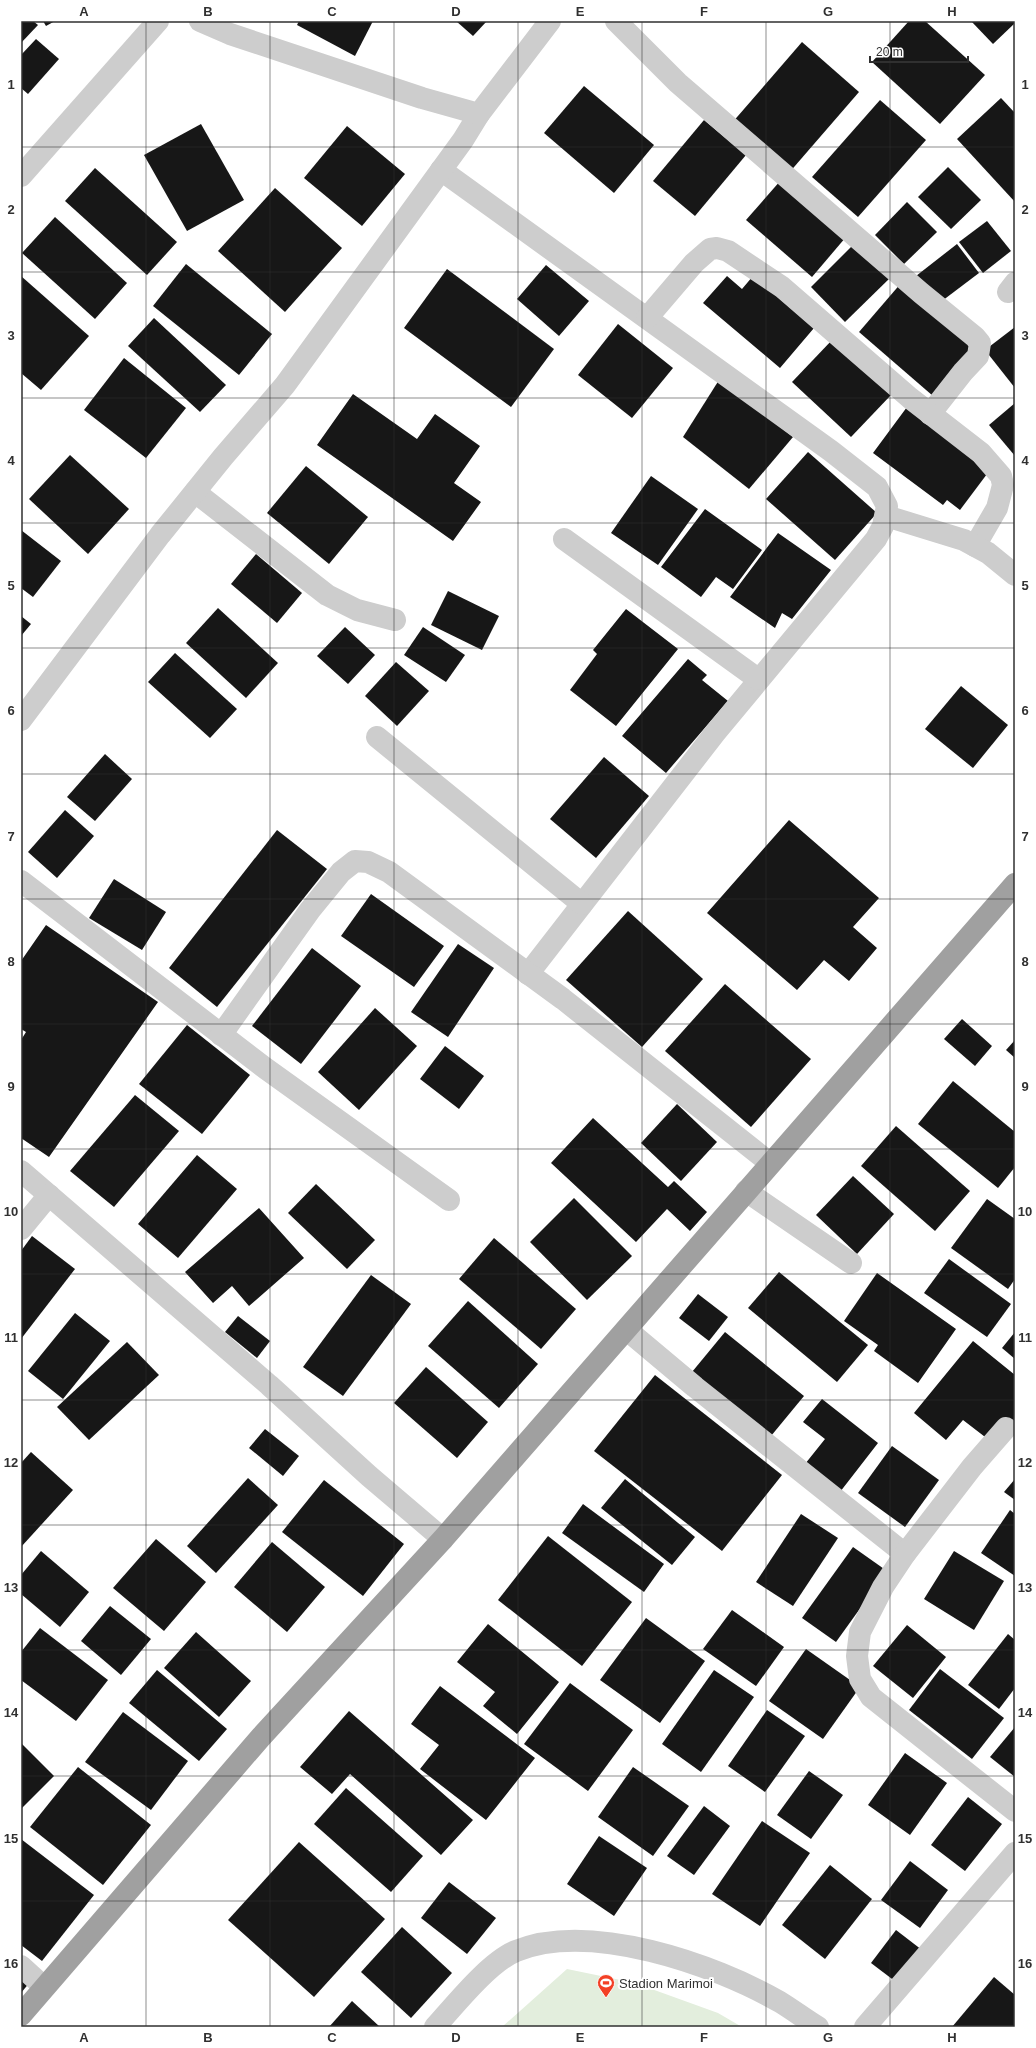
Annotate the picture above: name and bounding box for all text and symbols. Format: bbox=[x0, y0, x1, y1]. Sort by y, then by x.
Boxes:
text: A bbox=[79, 4, 89, 19]
text: B bbox=[203, 4, 213, 19]
text: C bbox=[327, 4, 337, 19]
text: D bbox=[451, 4, 461, 19]
text: E bbox=[576, 4, 585, 19]
text: F bbox=[700, 4, 708, 19]
text: G bbox=[823, 4, 833, 19]
text: H bbox=[947, 4, 957, 19]
scale bar bbox=[870, 38, 968, 64]
text: 20 m bbox=[876, 45, 903, 59]
text: 1 bbox=[7, 77, 15, 92]
text: 1 bbox=[1021, 77, 1029, 92]
text: 2 bbox=[7, 202, 15, 217]
text: 2 bbox=[1021, 202, 1029, 217]
text: 3 bbox=[7, 328, 15, 343]
text: 3 bbox=[1021, 328, 1029, 343]
text: 4 bbox=[7, 453, 15, 468]
text: 4 bbox=[1021, 453, 1029, 468]
text: 5 bbox=[7, 578, 15, 593]
text: 5 bbox=[1021, 578, 1029, 593]
text: 6 bbox=[7, 703, 15, 718]
text: 6 bbox=[1021, 703, 1029, 718]
text: 7 bbox=[7, 829, 15, 844]
text: 7 bbox=[1021, 829, 1029, 844]
text: 8 bbox=[7, 954, 15, 969]
text: 8 bbox=[1021, 954, 1029, 969]
text: 9 bbox=[7, 1079, 15, 1094]
text: 9 bbox=[1021, 1079, 1029, 1094]
text: 10 bbox=[4, 1204, 18, 1219]
text: 10 bbox=[1018, 1204, 1032, 1219]
text: 11 bbox=[4, 1330, 18, 1345]
text: 11 bbox=[1018, 1330, 1032, 1345]
text: 12 bbox=[4, 1455, 18, 1470]
text: 12 bbox=[1018, 1455, 1032, 1470]
text: 13 bbox=[4, 1580, 18, 1595]
text: 13 bbox=[1018, 1580, 1032, 1595]
text: 14 bbox=[4, 1705, 19, 1720]
text: 14 bbox=[1018, 1705, 1033, 1720]
text: 15 bbox=[4, 1831, 18, 1846]
text: 15 bbox=[1018, 1831, 1032, 1846]
text: 16 bbox=[4, 1956, 18, 1971]
text: 16 bbox=[1018, 1956, 1032, 1971]
sports icon: Stadion Marimoi bbox=[596, 1973, 616, 1998]
place label: Stadion Marimoi bbox=[619, 1976, 713, 1991]
text: A bbox=[79, 2030, 89, 2045]
text: B bbox=[203, 2030, 213, 2045]
text: C bbox=[327, 2030, 337, 2045]
text: D bbox=[451, 2030, 461, 2045]
text: E bbox=[576, 2030, 585, 2045]
text: F bbox=[700, 2030, 708, 2045]
text: G bbox=[823, 2030, 833, 2045]
text: H bbox=[947, 2030, 957, 2045]

